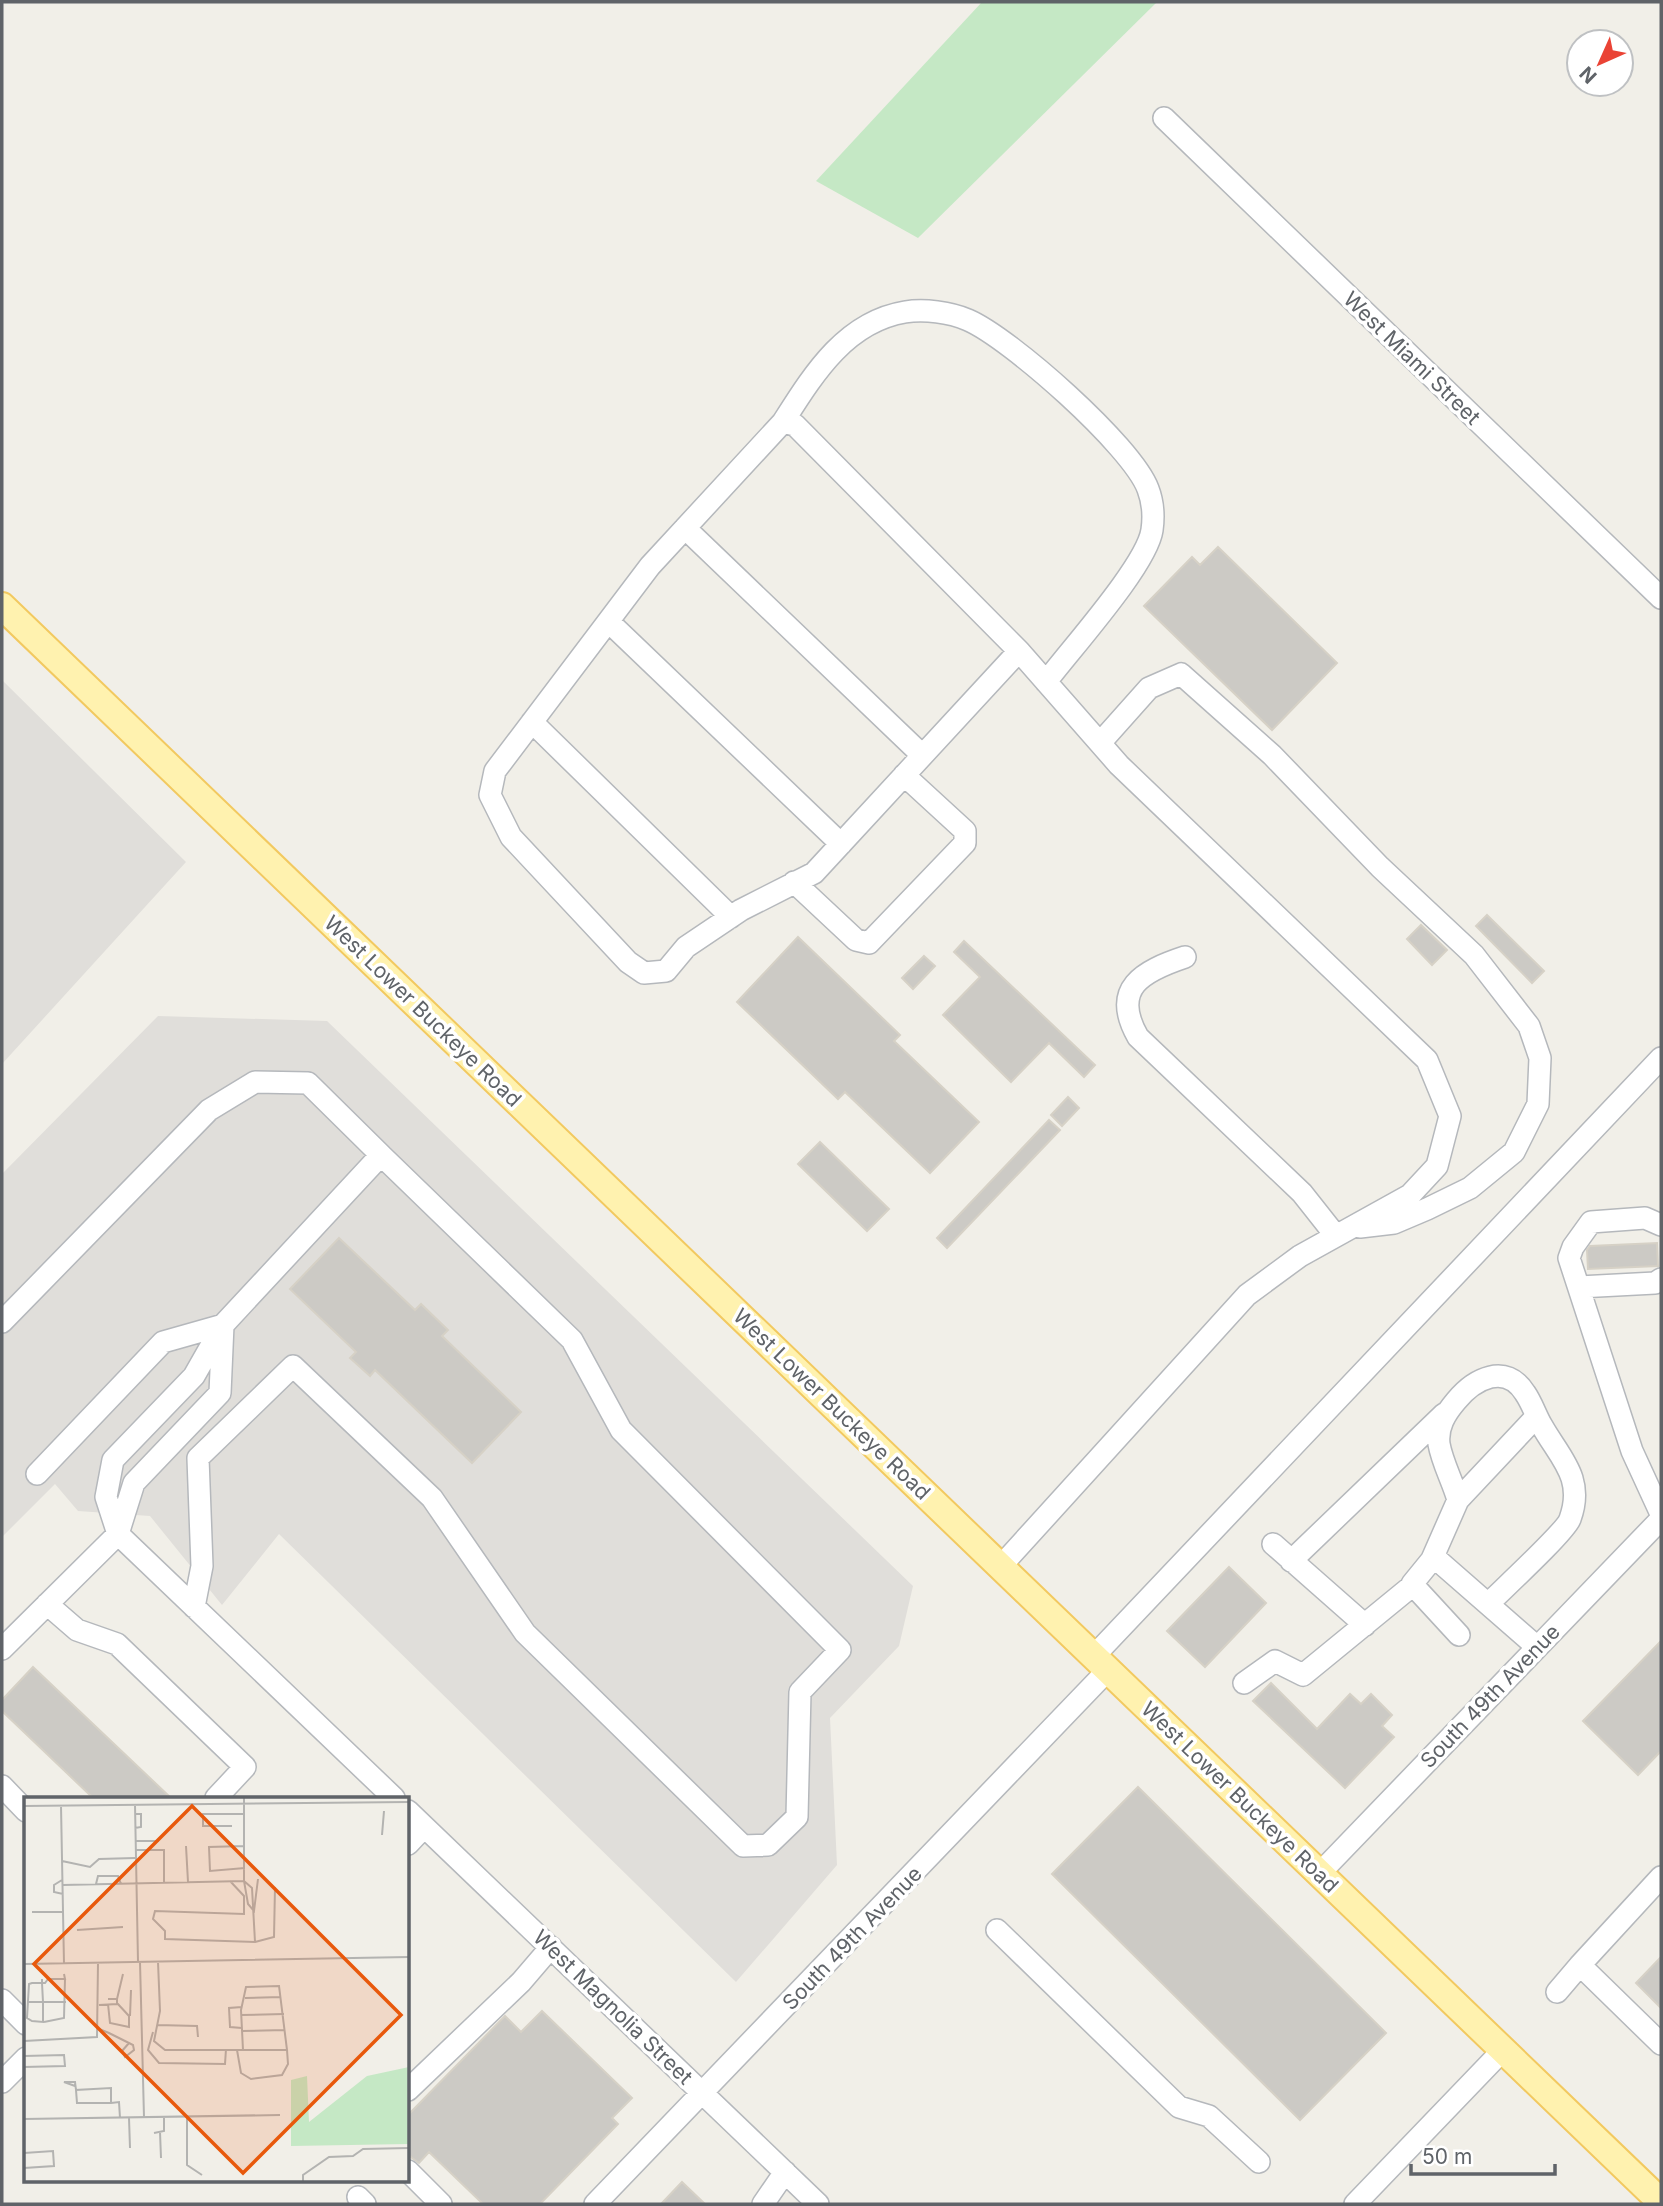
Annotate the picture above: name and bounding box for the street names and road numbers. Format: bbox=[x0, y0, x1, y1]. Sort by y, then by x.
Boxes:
street label: West Miami Street bbox=[1338, 286, 1486, 430]
street label: West Lower Buckeye Road bbox=[319, 910, 527, 1112]
street label: West Lower Buckeye Road bbox=[728, 1303, 936, 1505]
street label: South 49th Avenue bbox=[1415, 1619, 1565, 1773]
street label: West Lower Buckeye Road bbox=[1136, 1696, 1344, 1898]
street label: South 49th Avenue bbox=[777, 1861, 927, 2015]
street label: West Magnolia Street bbox=[528, 1925, 698, 2090]

